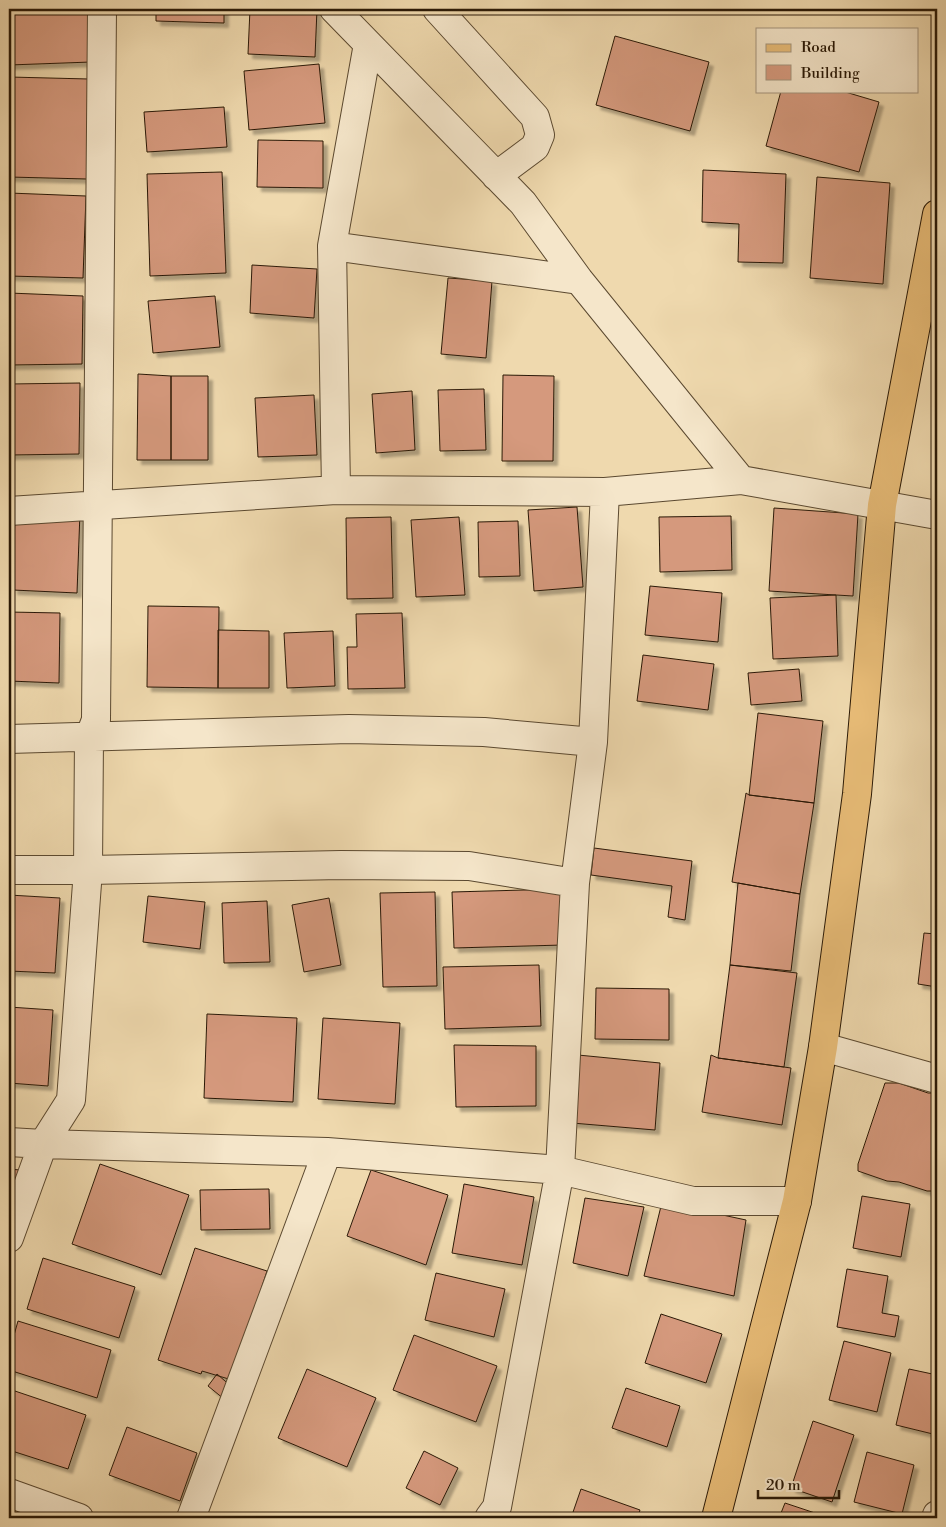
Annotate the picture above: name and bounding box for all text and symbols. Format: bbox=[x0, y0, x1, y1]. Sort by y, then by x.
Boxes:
legend bbox=[756, 28, 918, 92]
text: Road bbox=[801, 38, 836, 57]
text: Building bbox=[800, 64, 860, 83]
scale bar bbox=[758, 1467, 840, 1499]
text: 20 m bbox=[766, 1476, 801, 1495]

